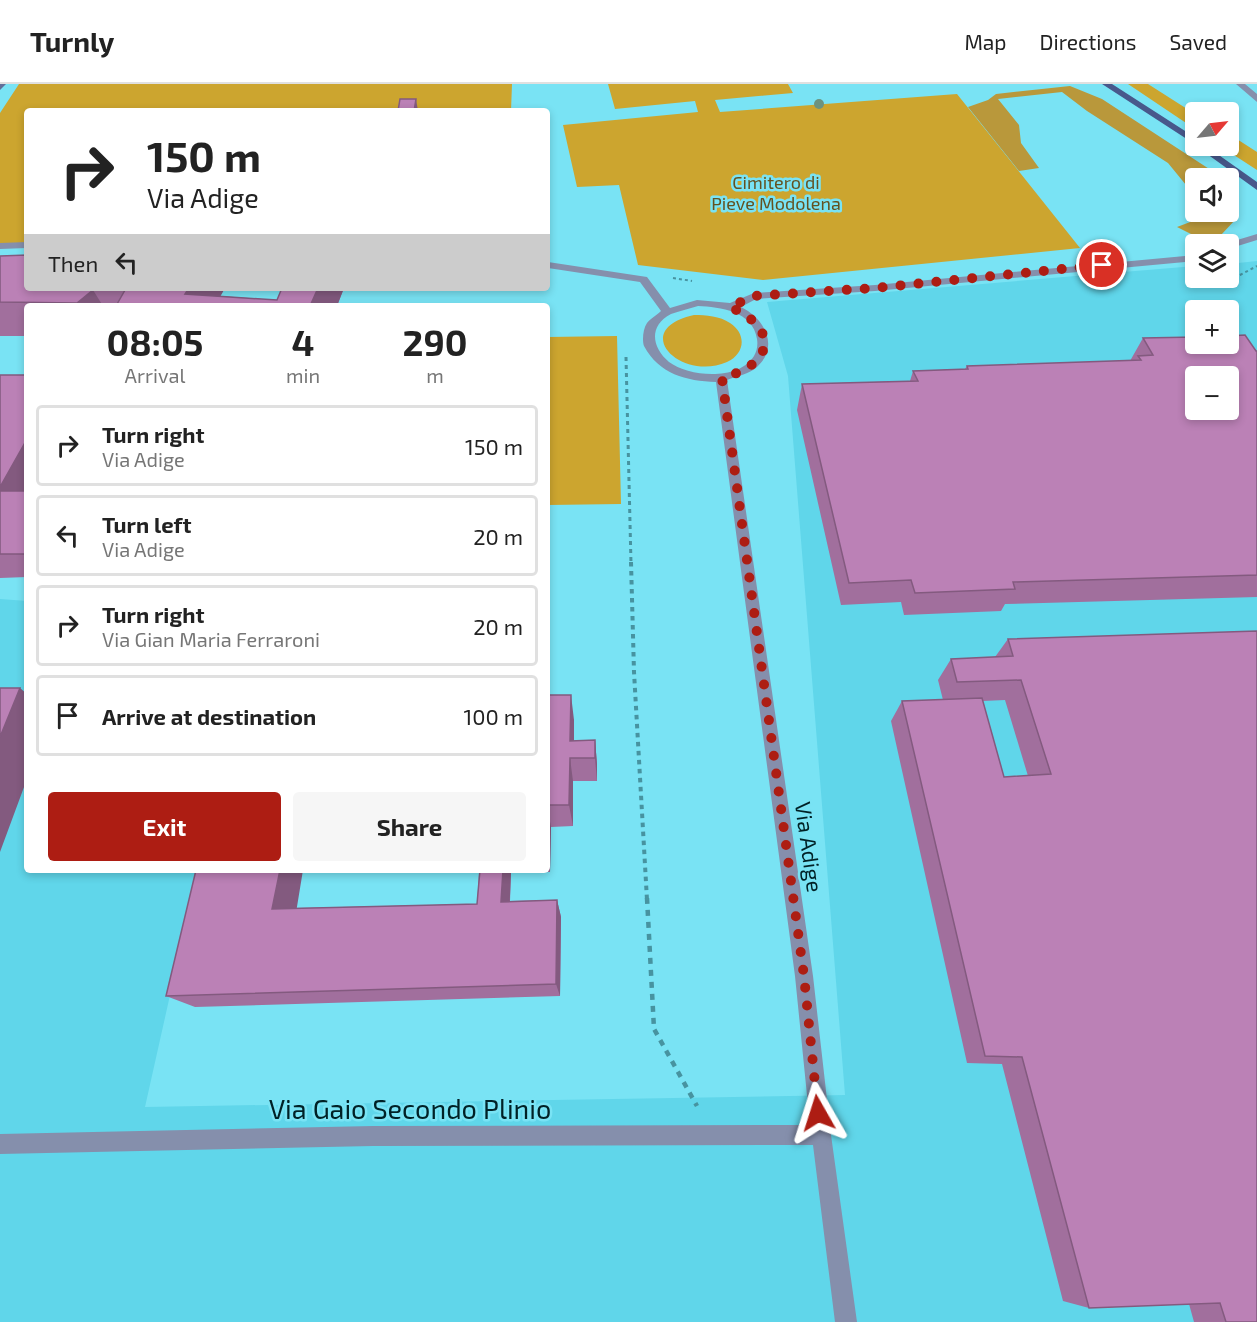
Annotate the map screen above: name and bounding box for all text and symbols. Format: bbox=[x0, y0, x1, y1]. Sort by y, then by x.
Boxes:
text: Turnly bbox=[30, 24, 114, 58]
text: Map bbox=[964, 29, 1007, 54]
text: Directions bbox=[1040, 29, 1136, 54]
text: Saved bbox=[1169, 29, 1227, 54]
north arrow bbox=[1185, 102, 1239, 156]
map controls bbox=[1185, 102, 1239, 420]
text: 150 m bbox=[147, 130, 261, 180]
icon: right bbox=[48, 132, 126, 210]
button: sound bbox=[1185, 168, 1239, 222]
park label: Cimitero di Pieve Modolena bbox=[711, 171, 841, 214]
text: Via Adige bbox=[147, 181, 259, 213]
button: layers bbox=[1185, 234, 1239, 288]
pin bbox=[1076, 239, 1127, 290]
icon: left bbox=[110, 246, 143, 279]
icon: arrive bbox=[1085, 248, 1118, 281]
text: Then bbox=[48, 250, 98, 276]
button: + bbox=[1185, 300, 1239, 354]
text: 08:05 bbox=[107, 320, 203, 363]
text: 4 bbox=[292, 320, 315, 363]
text: 290 bbox=[403, 320, 467, 363]
text: Arrival bbox=[125, 363, 185, 387]
text: min bbox=[286, 363, 320, 387]
text: m bbox=[426, 363, 444, 387]
button: − bbox=[1185, 366, 1239, 420]
text: Turn right bbox=[102, 421, 204, 447]
icon: right bbox=[51, 429, 84, 462]
text: 150 m bbox=[465, 433, 523, 459]
text: Via Adige bbox=[102, 447, 185, 471]
text: Turn left bbox=[102, 511, 191, 537]
icon: left bbox=[51, 519, 84, 552]
text: 20 m bbox=[473, 523, 523, 549]
text: Via Adige bbox=[102, 537, 185, 561]
text: Turn right bbox=[102, 601, 204, 627]
icon: right bbox=[51, 609, 84, 642]
text: 20 m bbox=[473, 613, 523, 639]
text: Via Gian Maria Ferraroni bbox=[102, 627, 320, 651]
icon: arrive bbox=[51, 699, 84, 732]
text: Arrive at destination bbox=[102, 703, 316, 729]
text: 100 m bbox=[464, 703, 523, 729]
button: Exit bbox=[48, 792, 281, 861]
button: Share bbox=[293, 792, 526, 861]
street label: Via Adige bbox=[791, 800, 829, 894]
position arrow bbox=[786, 1081, 850, 1145]
street label: Via Gaio Secondo Plinio bbox=[269, 1092, 551, 1124]

